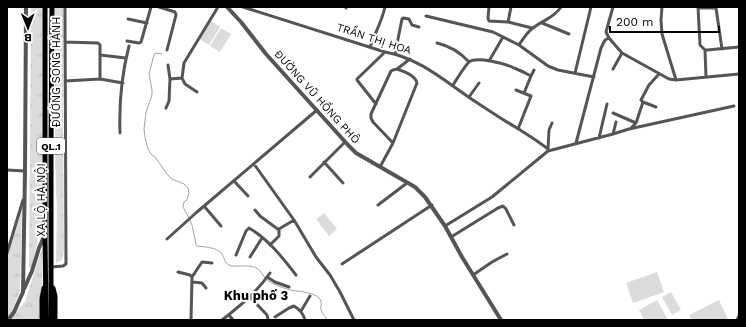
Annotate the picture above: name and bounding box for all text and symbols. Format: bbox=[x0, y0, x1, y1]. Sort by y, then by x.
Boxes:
north arrow bbox=[8, 8, 48, 48]
scale bar bbox=[610, 8, 719, 34]
text: 200 m bbox=[616, 15, 653, 29]
street label: ĐƯỜNG SONG HÀNH bbox=[49, 17, 63, 127]
street label: TRẦN THỊ HOA bbox=[335, 19, 414, 57]
text: B bbox=[24, 31, 32, 44]
street label: ĐƯỜNG VŨ HỒNG PHÔ bbox=[272, 46, 364, 146]
road number: QL.1 bbox=[37, 138, 65, 154]
street label: XA LỘ HÀ NỘI bbox=[34, 163, 48, 237]
district label: Khu phố 3 bbox=[224, 288, 288, 303]

